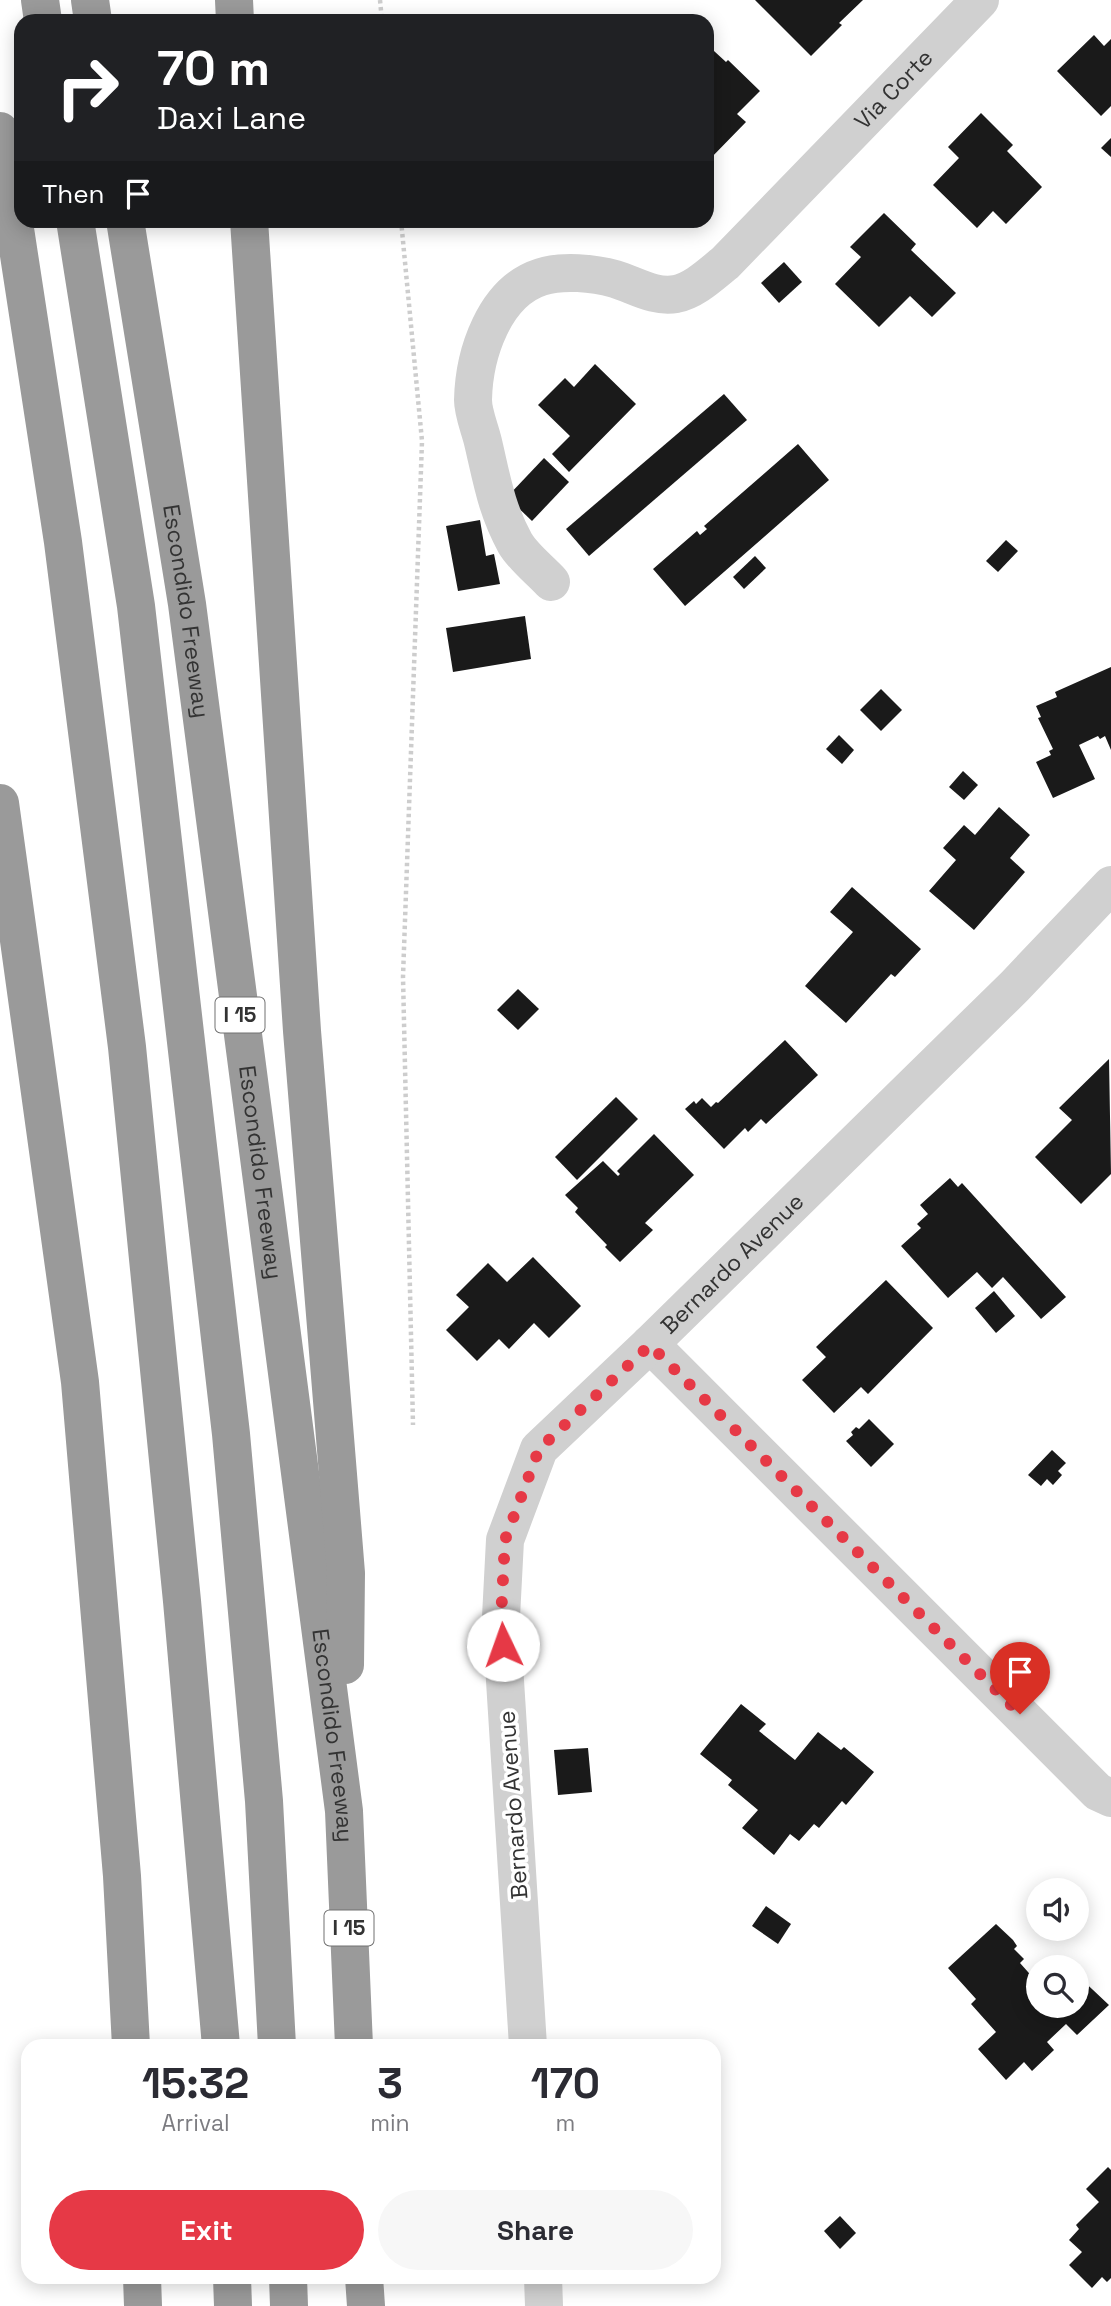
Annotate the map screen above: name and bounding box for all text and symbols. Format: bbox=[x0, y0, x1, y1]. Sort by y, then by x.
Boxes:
text: 70 m bbox=[157, 37, 270, 99]
icon: right bbox=[42, 42, 133, 133]
street label: Via Corte bbox=[848, 43, 939, 136]
text: Daxi Lane bbox=[157, 98, 306, 138]
icon: arrive bbox=[119, 175, 157, 213]
text: Then bbox=[42, 177, 105, 211]
street label: Escondido Freeway bbox=[156, 502, 217, 720]
road number: I 15 bbox=[216, 998, 264, 1032]
street label: Escondido Freeway bbox=[232, 1063, 290, 1281]
street label: Bernardo Avenue bbox=[654, 1187, 810, 1340]
position arrow bbox=[466, 1608, 540, 1682]
street label: Escondido Freeway bbox=[305, 1627, 360, 1843]
pin bbox=[990, 1642, 1050, 1714]
icon: arrive bbox=[1001, 1653, 1039, 1691]
street label: Bernardo Avenue bbox=[491, 1710, 535, 1900]
map controls bbox=[1026, 1878, 1089, 2018]
button: sound bbox=[1026, 1878, 1089, 1941]
road number: I 15 bbox=[324, 1910, 374, 1946]
button: search bbox=[1026, 1955, 1089, 2018]
text: 15:32 bbox=[142, 2057, 249, 2110]
text: 3 bbox=[377, 2057, 403, 2110]
text: 170 bbox=[531, 2057, 600, 2110]
text: Arrival bbox=[161, 2108, 230, 2138]
text: min bbox=[370, 2108, 410, 2138]
text: m bbox=[555, 2108, 575, 2138]
button: Exit bbox=[49, 2190, 364, 2270]
button: Share bbox=[378, 2190, 693, 2270]

